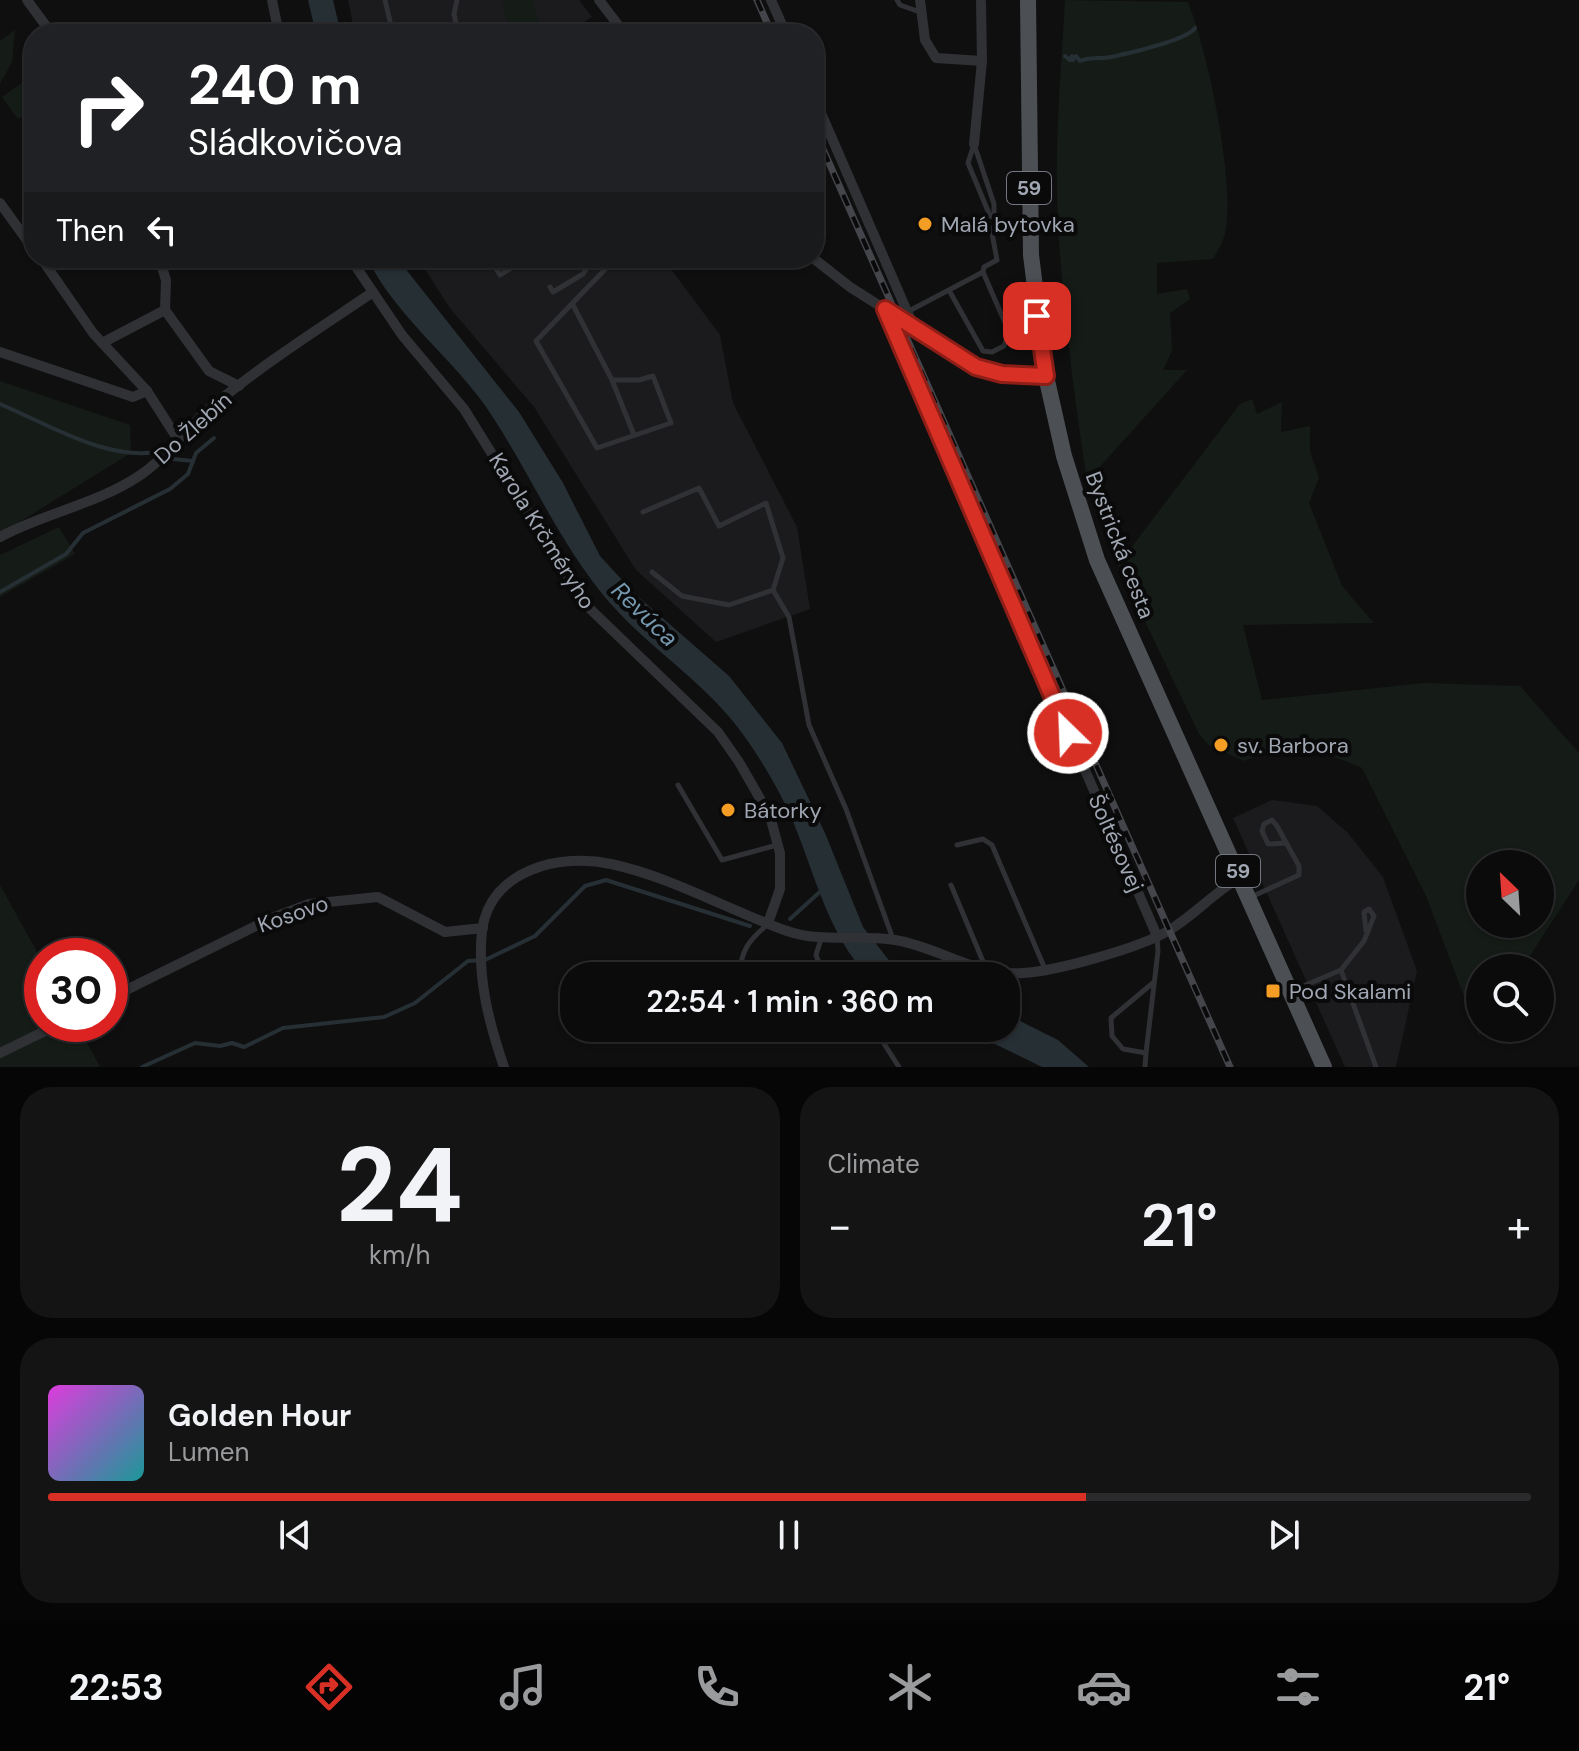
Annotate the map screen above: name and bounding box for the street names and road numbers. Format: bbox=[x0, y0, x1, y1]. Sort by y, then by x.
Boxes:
road number: 59 bbox=[1007, 172, 1051, 204]
street label: Do Žlebín bbox=[148, 386, 238, 470]
street label: Karola Krčméryho bbox=[482, 447, 602, 615]
street label: Bystrická cesta bbox=[1079, 467, 1161, 623]
street label: Šoltésovej bbox=[1082, 790, 1150, 896]
road number: 59 bbox=[1216, 855, 1260, 887]
street label: Kosovo bbox=[254, 888, 332, 940]

